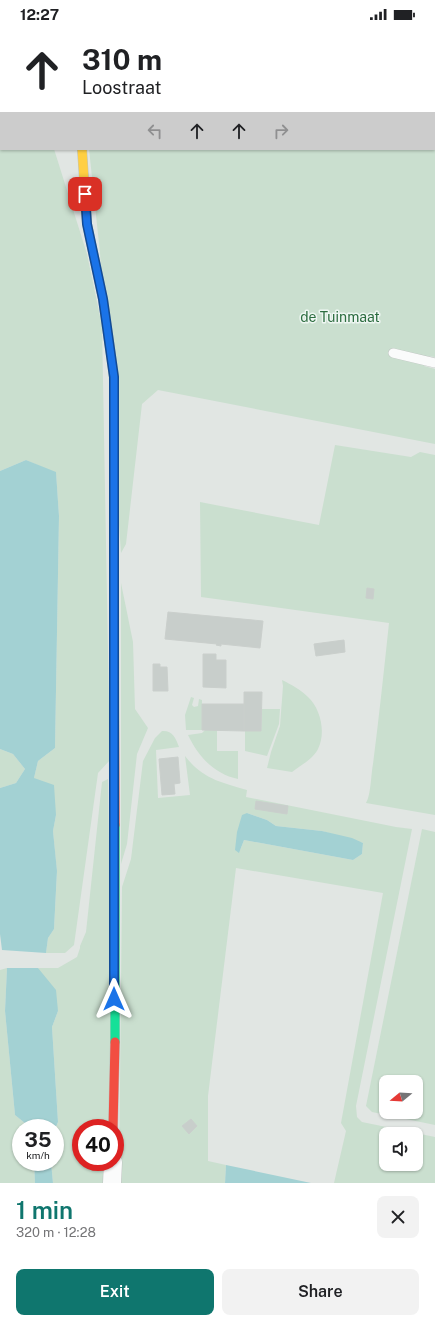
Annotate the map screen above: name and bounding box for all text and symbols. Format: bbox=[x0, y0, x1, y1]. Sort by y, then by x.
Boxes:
text: 12:27 bbox=[20, 6, 59, 23]
text: 310 m bbox=[82, 43, 162, 76]
icon: ahead bbox=[16, 44, 68, 96]
text: Loostraat bbox=[82, 77, 161, 98]
icon: left bbox=[144, 120, 166, 142]
icon: ahead bbox=[186, 120, 208, 142]
icon: ahead bbox=[228, 120, 250, 142]
icon: right bbox=[270, 120, 292, 142]
pin bbox=[68, 177, 102, 211]
icon: arrive bbox=[74, 183, 96, 205]
park label: de Tuinmaat bbox=[300, 309, 380, 325]
position arrow bbox=[93, 978, 135, 1020]
north arrow bbox=[379, 1075, 423, 1119]
map controls bbox=[379, 1075, 423, 1171]
speed limit sign: 40 bbox=[72, 1119, 124, 1171]
button: sound bbox=[379, 1127, 423, 1171]
text: 35 bbox=[25, 1128, 51, 1152]
text: km/h bbox=[26, 1149, 50, 1161]
text: 1 min bbox=[16, 1196, 73, 1224]
button: close bbox=[377, 1196, 419, 1238]
text: 320 m · 12:28 bbox=[16, 1225, 96, 1240]
button: Exit bbox=[16, 1269, 214, 1315]
button: Share bbox=[222, 1269, 419, 1315]

